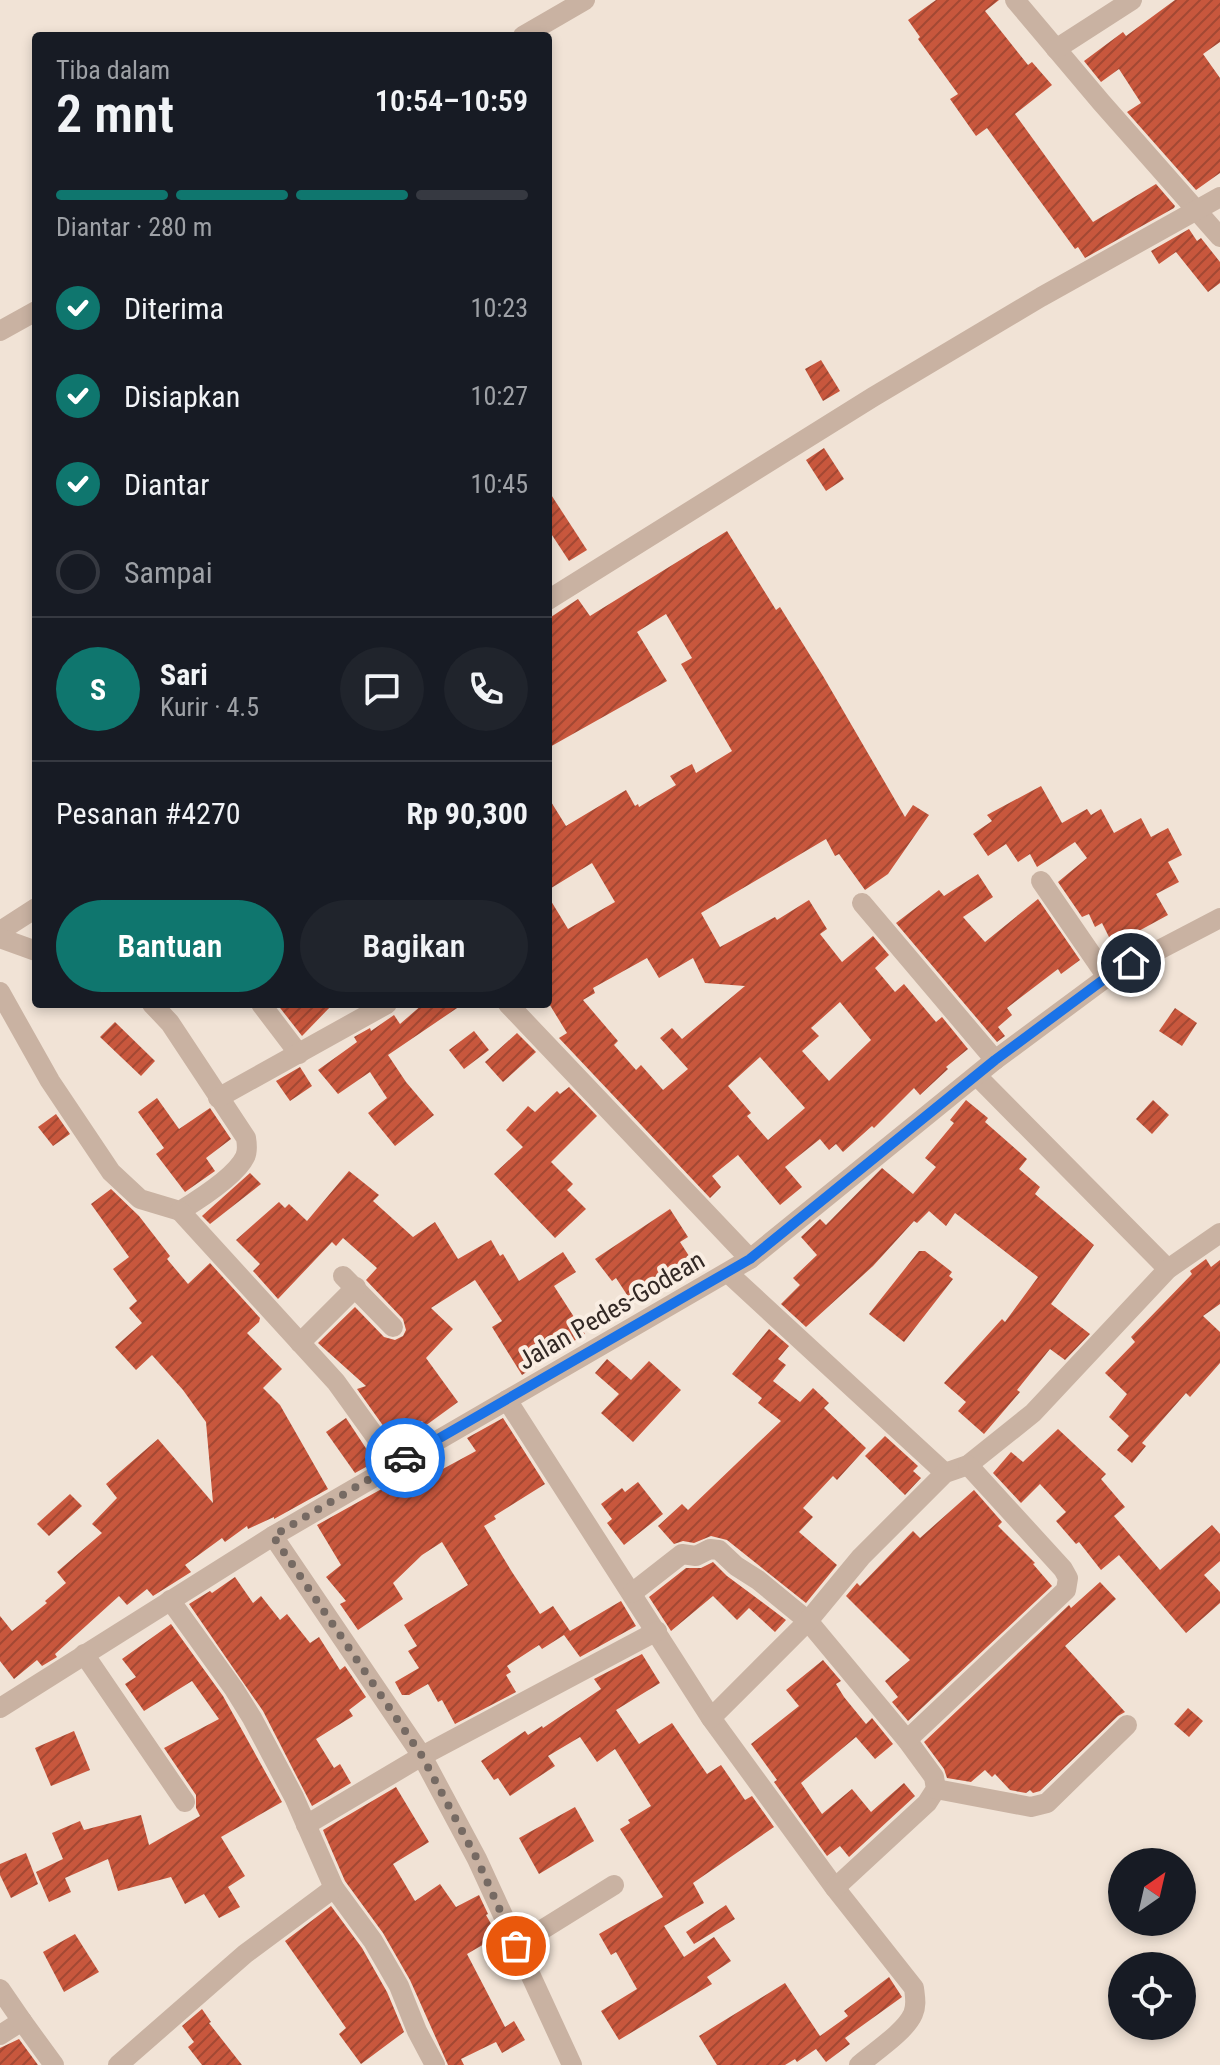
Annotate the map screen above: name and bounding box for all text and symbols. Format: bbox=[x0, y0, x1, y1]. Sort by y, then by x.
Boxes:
text: Tiba dalam bbox=[56, 55, 170, 85]
text: 10:54–10:59 bbox=[375, 83, 528, 118]
text: 2 mnt bbox=[56, 84, 174, 145]
text: Diantar · 280 m bbox=[56, 212, 212, 242]
icon: check bbox=[56, 286, 100, 330]
text: Diterima bbox=[124, 291, 224, 326]
text: 10:23 bbox=[471, 293, 528, 323]
icon: check bbox=[56, 374, 100, 418]
text: Disiapkan bbox=[124, 379, 240, 414]
text: 10:27 bbox=[471, 381, 528, 411]
icon: check bbox=[56, 462, 100, 506]
text: Diantar bbox=[124, 467, 209, 502]
text: 10:45 bbox=[471, 469, 528, 499]
text: Sampai bbox=[124, 555, 213, 590]
button: chat bbox=[340, 647, 424, 731]
button: phone bbox=[444, 647, 528, 731]
text: Sari bbox=[160, 657, 208, 692]
text: S bbox=[90, 672, 106, 707]
text: Kurir · 4.5 bbox=[160, 692, 259, 722]
text: Pesanan #4270 bbox=[56, 796, 241, 831]
text: Rp 90,300 bbox=[406, 796, 528, 831]
button: Bantuan bbox=[56, 900, 284, 992]
button: Bagikan bbox=[300, 900, 528, 992]
pin bbox=[1097, 929, 1165, 997]
icon: home bbox=[1109, 941, 1153, 985]
street label: Jalan Pedes-Godean bbox=[512, 1244, 710, 1376]
courier bbox=[365, 1418, 445, 1498]
icon: car bbox=[383, 1436, 427, 1480]
north arrow bbox=[1108, 1848, 1196, 1936]
map controls bbox=[1108, 1848, 1196, 2040]
pin bbox=[482, 1912, 550, 1980]
icon: bag bbox=[494, 1924, 538, 1968]
button: locate bbox=[1108, 1952, 1196, 2040]

